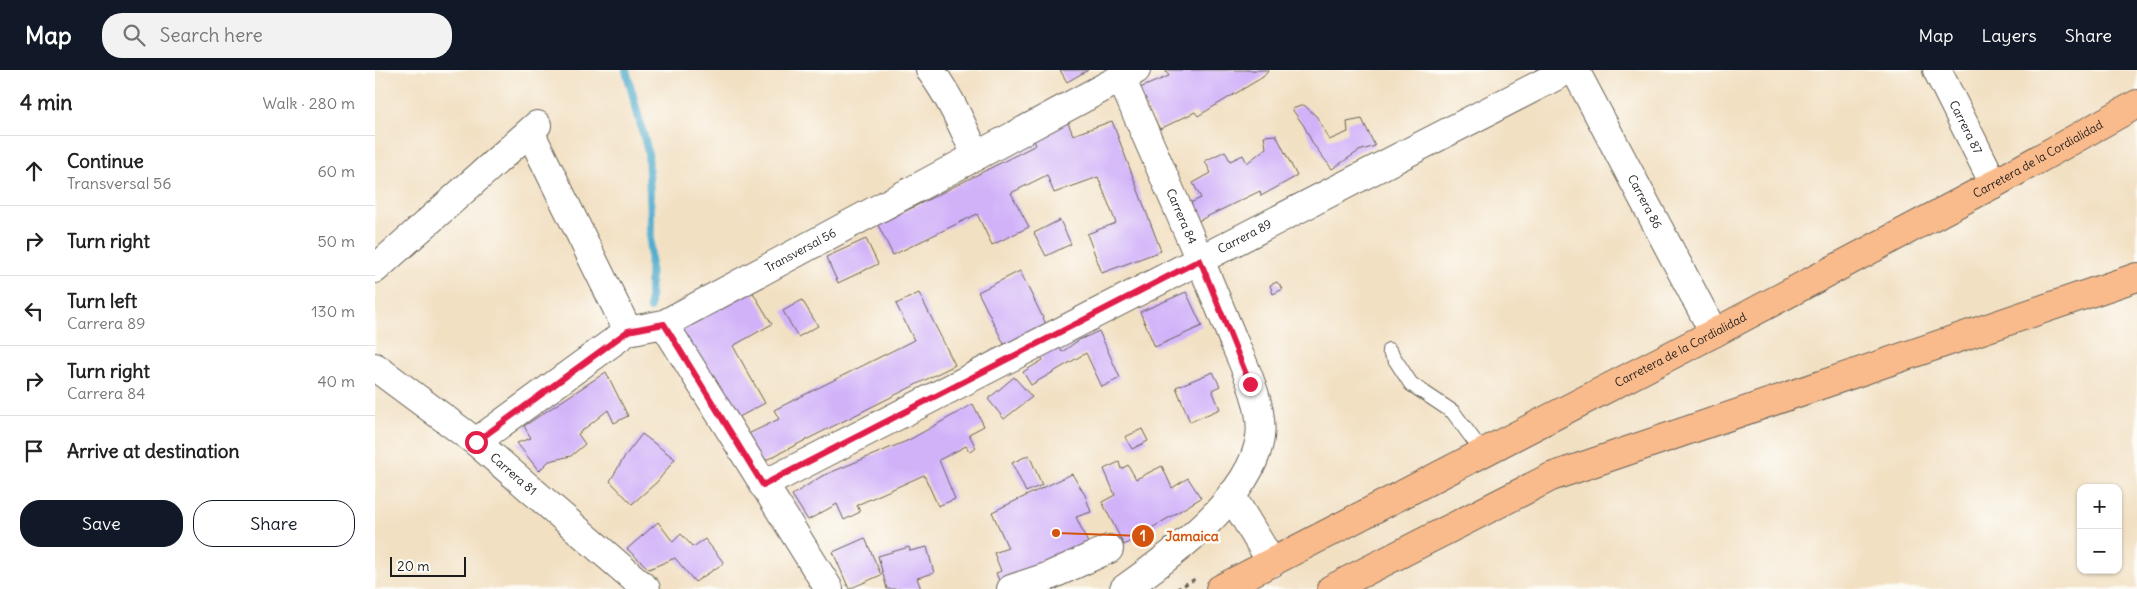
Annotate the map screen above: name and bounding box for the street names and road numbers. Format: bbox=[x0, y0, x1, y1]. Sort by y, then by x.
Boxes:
street label: Carrera 87 bbox=[1946, 98, 1986, 156]
street label: Carretera de la Cordialidad bbox=[1970, 117, 2105, 201]
street label: Carrera 86 bbox=[1625, 172, 1665, 231]
street label: Carrera 84 bbox=[1163, 186, 1200, 246]
street label: Carrera 89 bbox=[1215, 216, 1274, 256]
street label: Transversal 56 bbox=[762, 225, 839, 275]
street label: Carretera de la Cordialidad bbox=[1612, 309, 1749, 390]
street label: Carrera 81 bbox=[487, 450, 540, 498]

